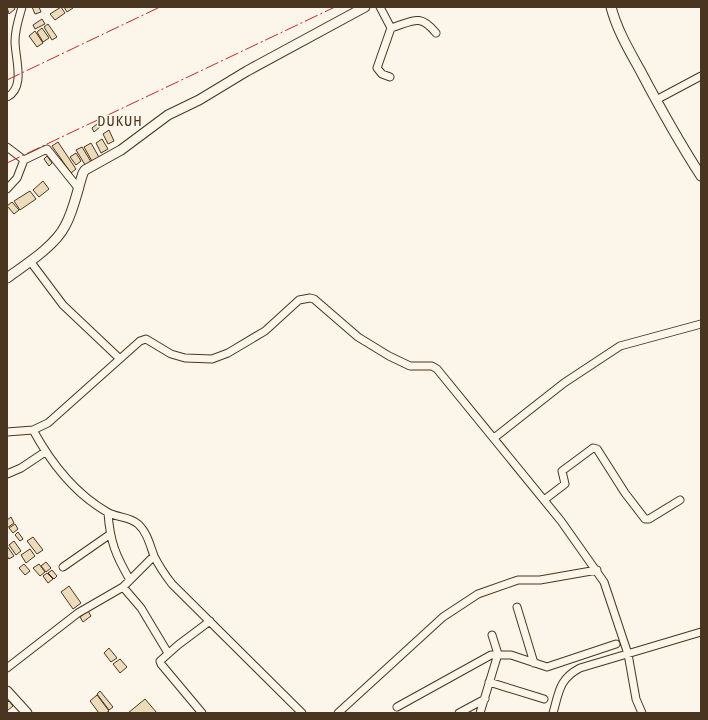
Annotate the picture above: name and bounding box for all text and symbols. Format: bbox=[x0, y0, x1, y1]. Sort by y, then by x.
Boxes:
district label: DUKUH bbox=[97, 113, 143, 130]

